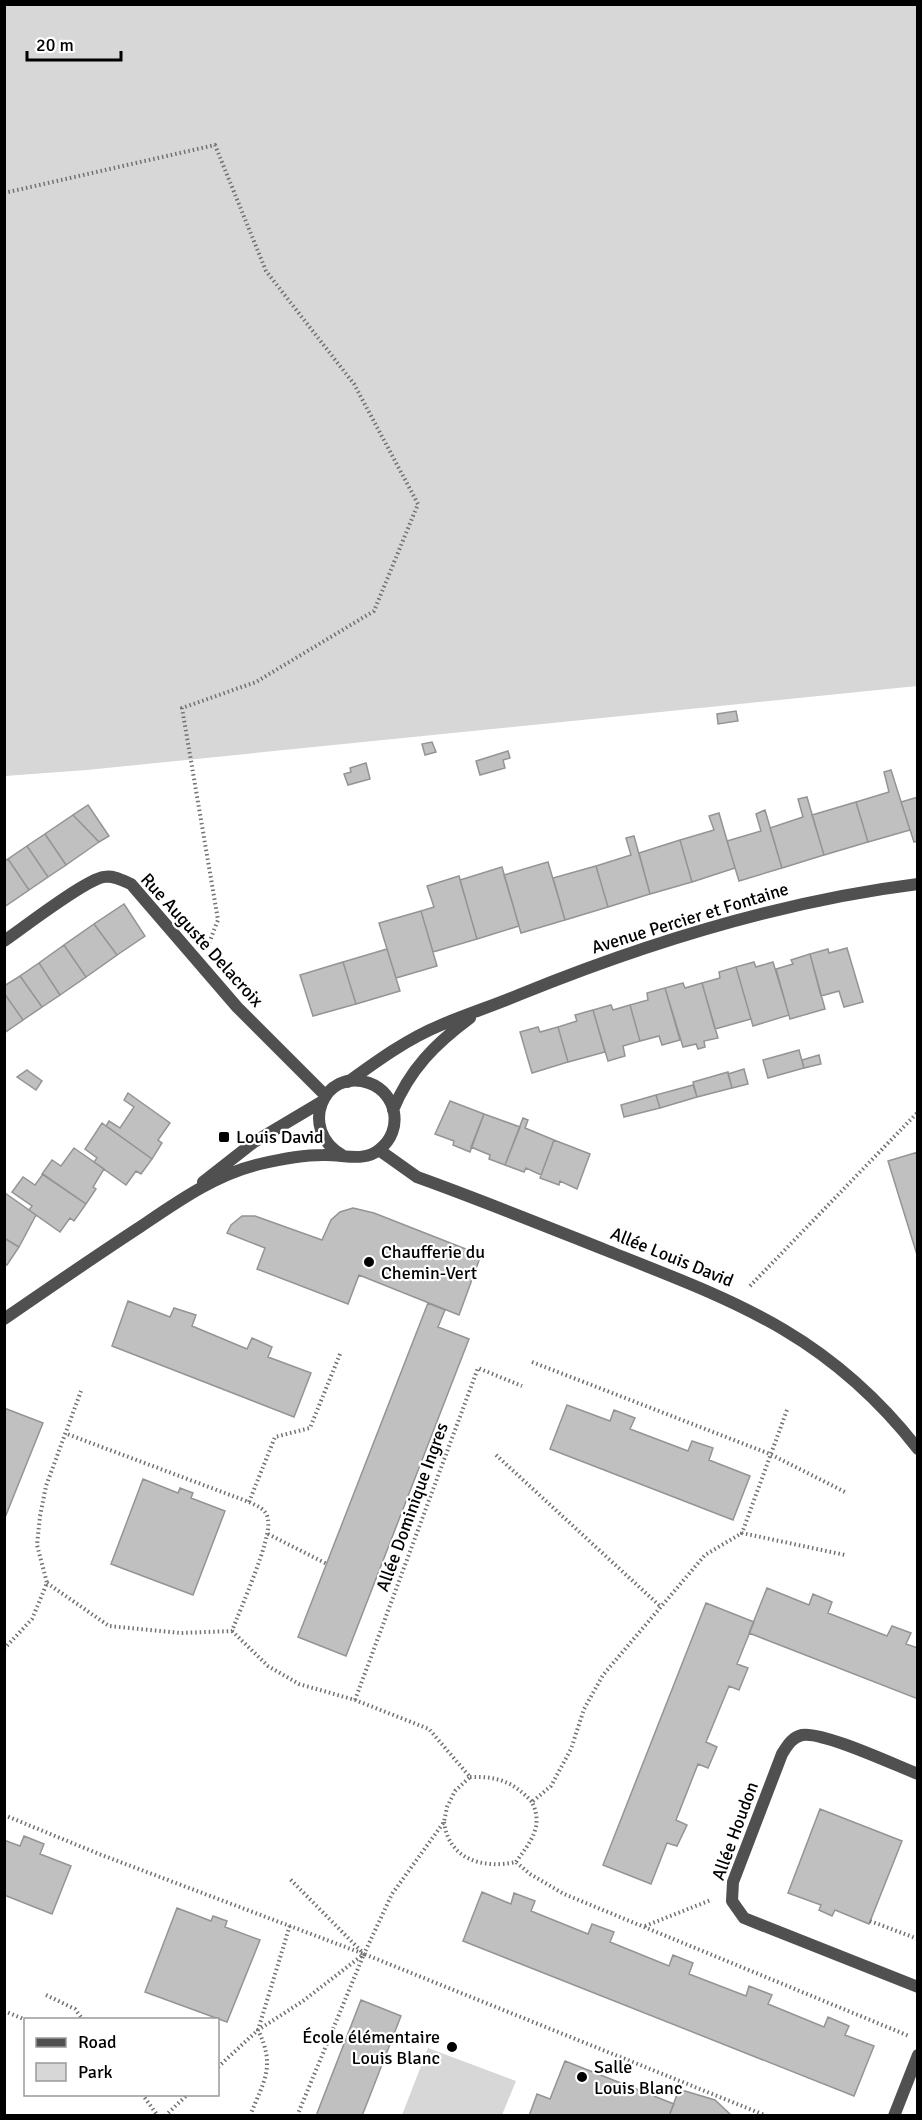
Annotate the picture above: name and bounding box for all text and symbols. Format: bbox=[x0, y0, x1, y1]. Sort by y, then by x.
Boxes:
scale bar bbox=[27, 24, 122, 62]
text: 20 m bbox=[36, 34, 74, 56]
street label: Rue Auguste Delacroix bbox=[136, 869, 268, 1012]
street label: Avenue Percier et Fontaine bbox=[589, 878, 791, 958]
place label: Louis David bbox=[236, 1126, 324, 1148]
marker: Louis David bbox=[217, 1130, 231, 1144]
street label: Allée Louis David bbox=[607, 1222, 737, 1292]
place label: Chaufferie du Chemin-Vert bbox=[381, 1241, 485, 1284]
marker: Chaufferie du Chemin-Vert bbox=[362, 1255, 376, 1269]
street label: Allée Dominique Ingres bbox=[371, 1419, 453, 1594]
street label: Allée Houdon bbox=[707, 1779, 763, 1883]
legend bbox=[24, 2018, 219, 2096]
place label: École élémentaire Louis Blanc bbox=[302, 2026, 440, 2069]
text: Road bbox=[78, 2031, 117, 2053]
marker: École élémentaire Louis Blanc bbox=[445, 2040, 459, 2054]
place label: Salle Louis Blanc bbox=[594, 2056, 682, 2099]
text: Park bbox=[78, 2061, 113, 2083]
marker: Salle Louis Blanc bbox=[575, 2070, 589, 2084]

